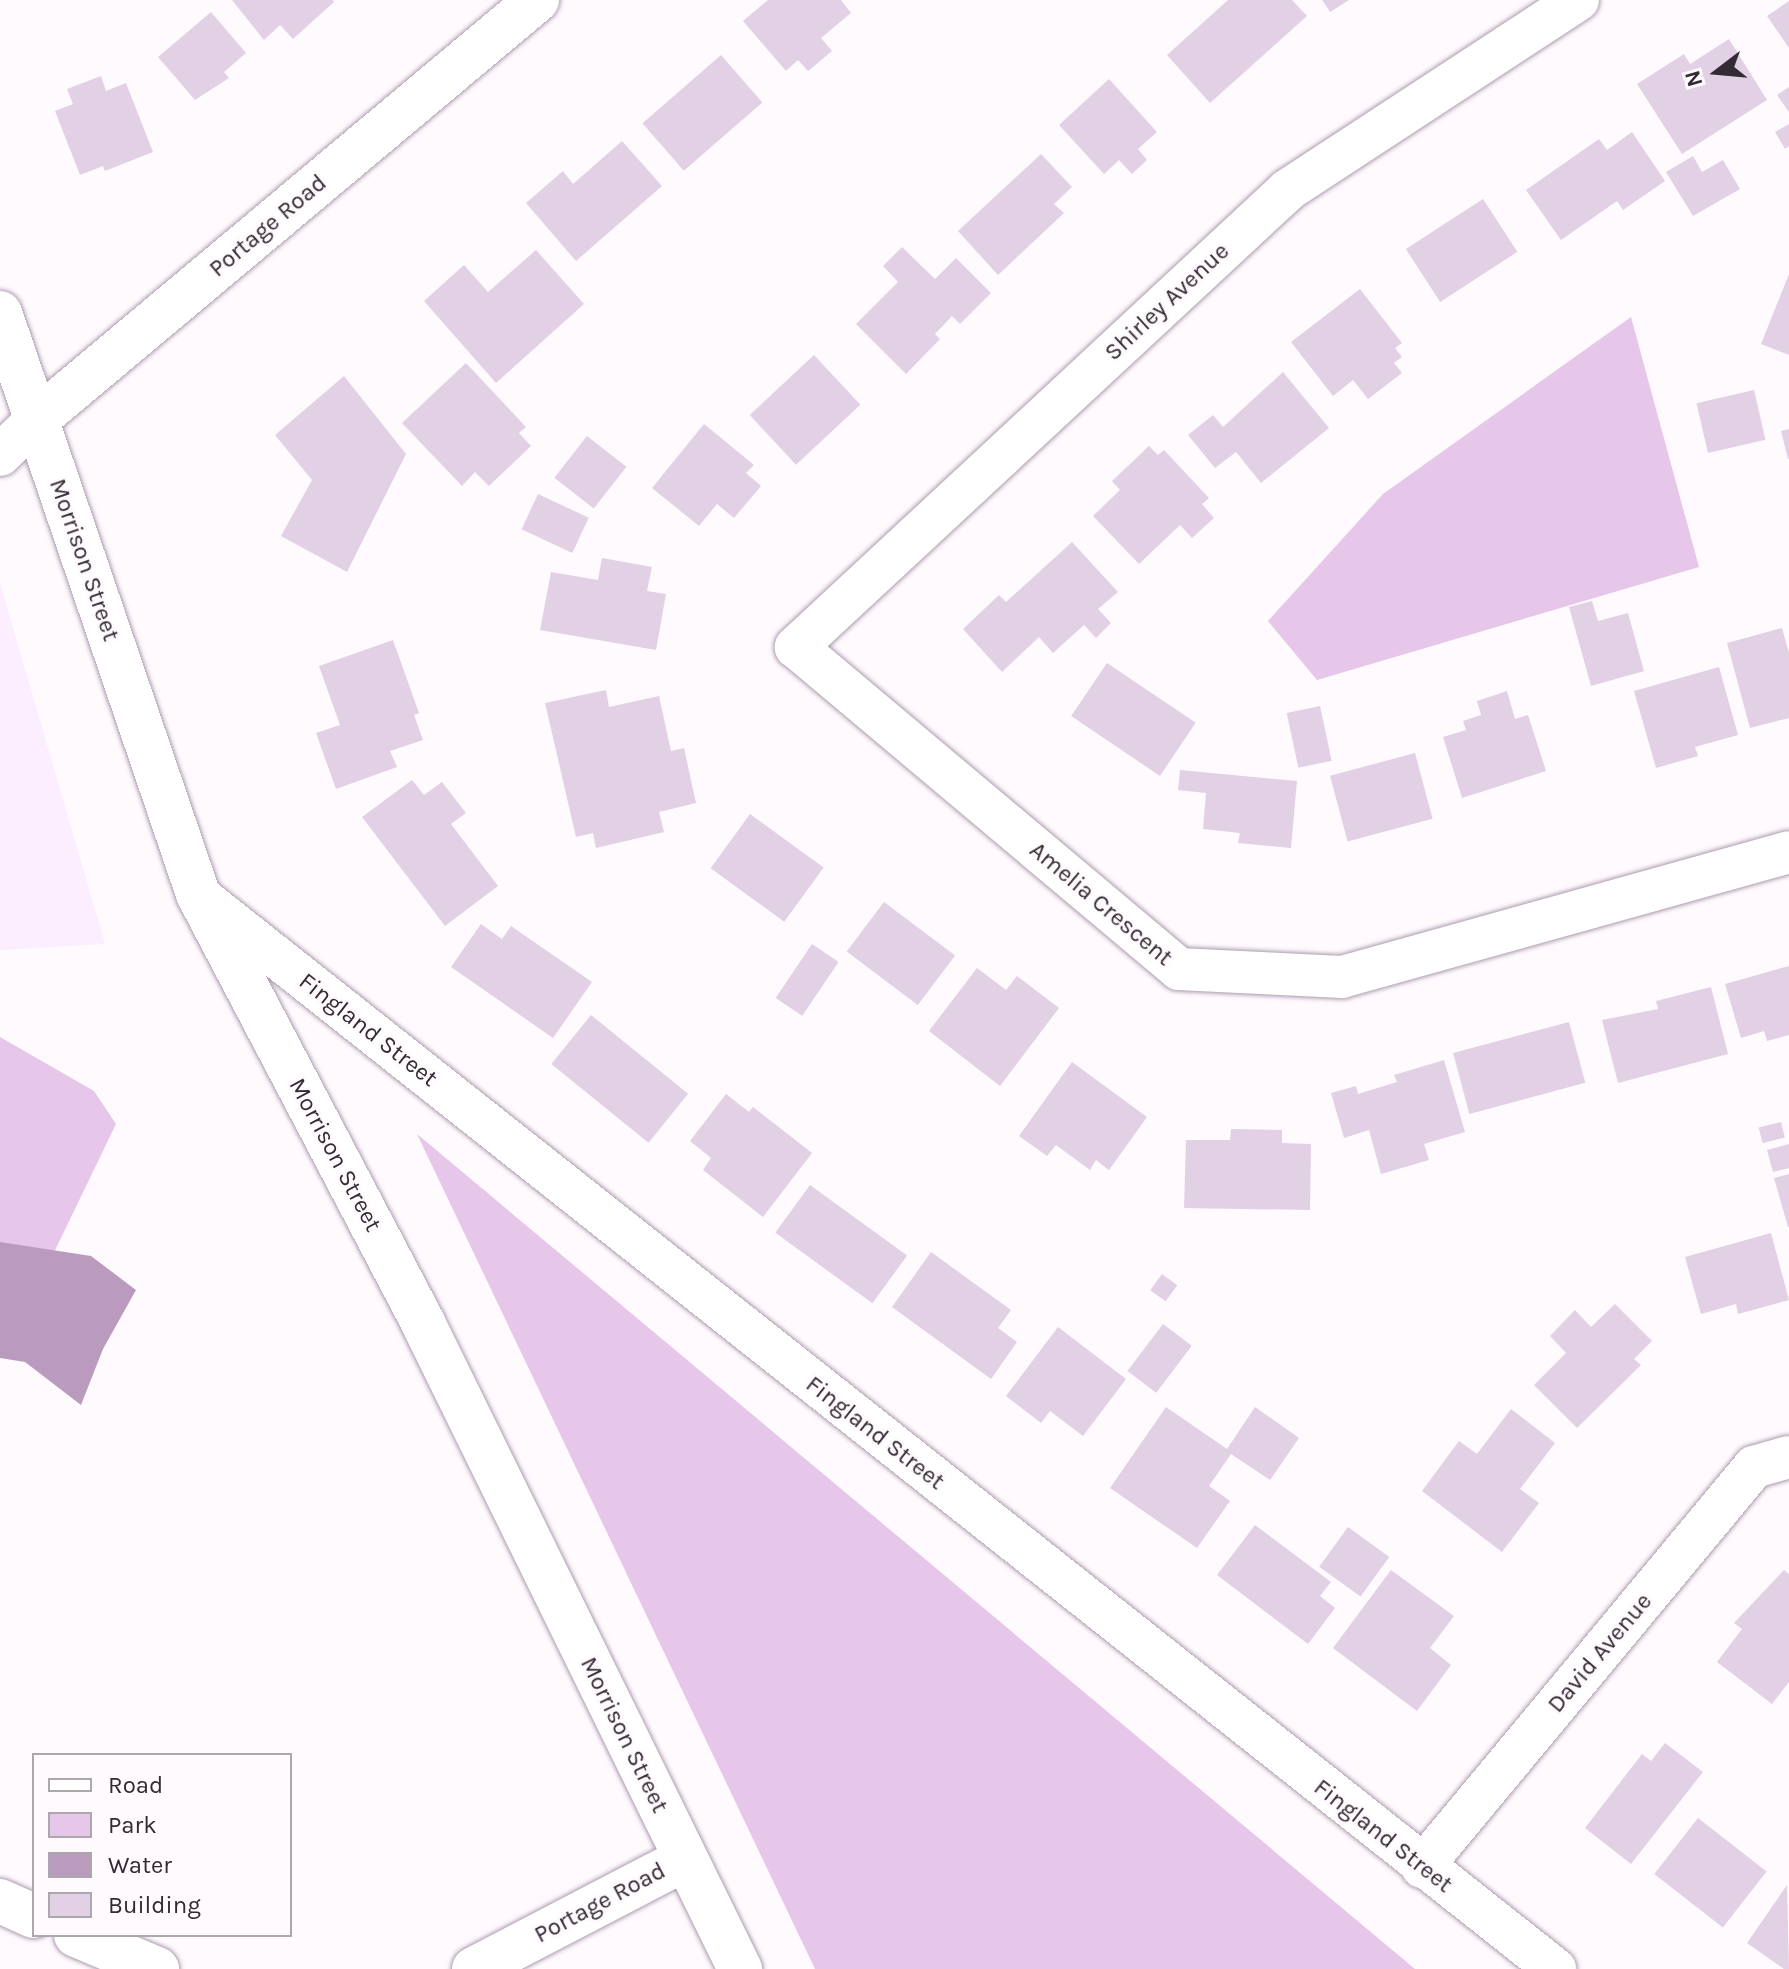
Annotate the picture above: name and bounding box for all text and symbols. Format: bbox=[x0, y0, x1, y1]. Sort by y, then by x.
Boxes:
north arrow bbox=[1677, 32, 1757, 112]
text: N bbox=[1679, 67, 1709, 90]
street label: Portage Road bbox=[204, 169, 332, 283]
street label: Shirley Avenue bbox=[1099, 237, 1235, 367]
street label: Morrison Street bbox=[43, 475, 125, 645]
street label: Amelia Crescent bbox=[1024, 836, 1178, 972]
street label: Fingland Street bbox=[293, 967, 443, 1093]
street label: Morrison Street bbox=[282, 1073, 388, 1237]
street label: Fingland Street bbox=[800, 1370, 950, 1496]
street label: David Avenue bbox=[1542, 1587, 1658, 1719]
street label: Morrison Street bbox=[574, 1652, 674, 1818]
legend bbox=[32, 1753, 292, 1937]
text: Road bbox=[108, 1771, 163, 1799]
street label: Fingland Street bbox=[1308, 1773, 1458, 1899]
text: Park bbox=[108, 1811, 157, 1839]
text: Water bbox=[108, 1851, 172, 1879]
street label: Portage Road bbox=[530, 1856, 670, 1950]
text: Building bbox=[108, 1891, 201, 1919]

